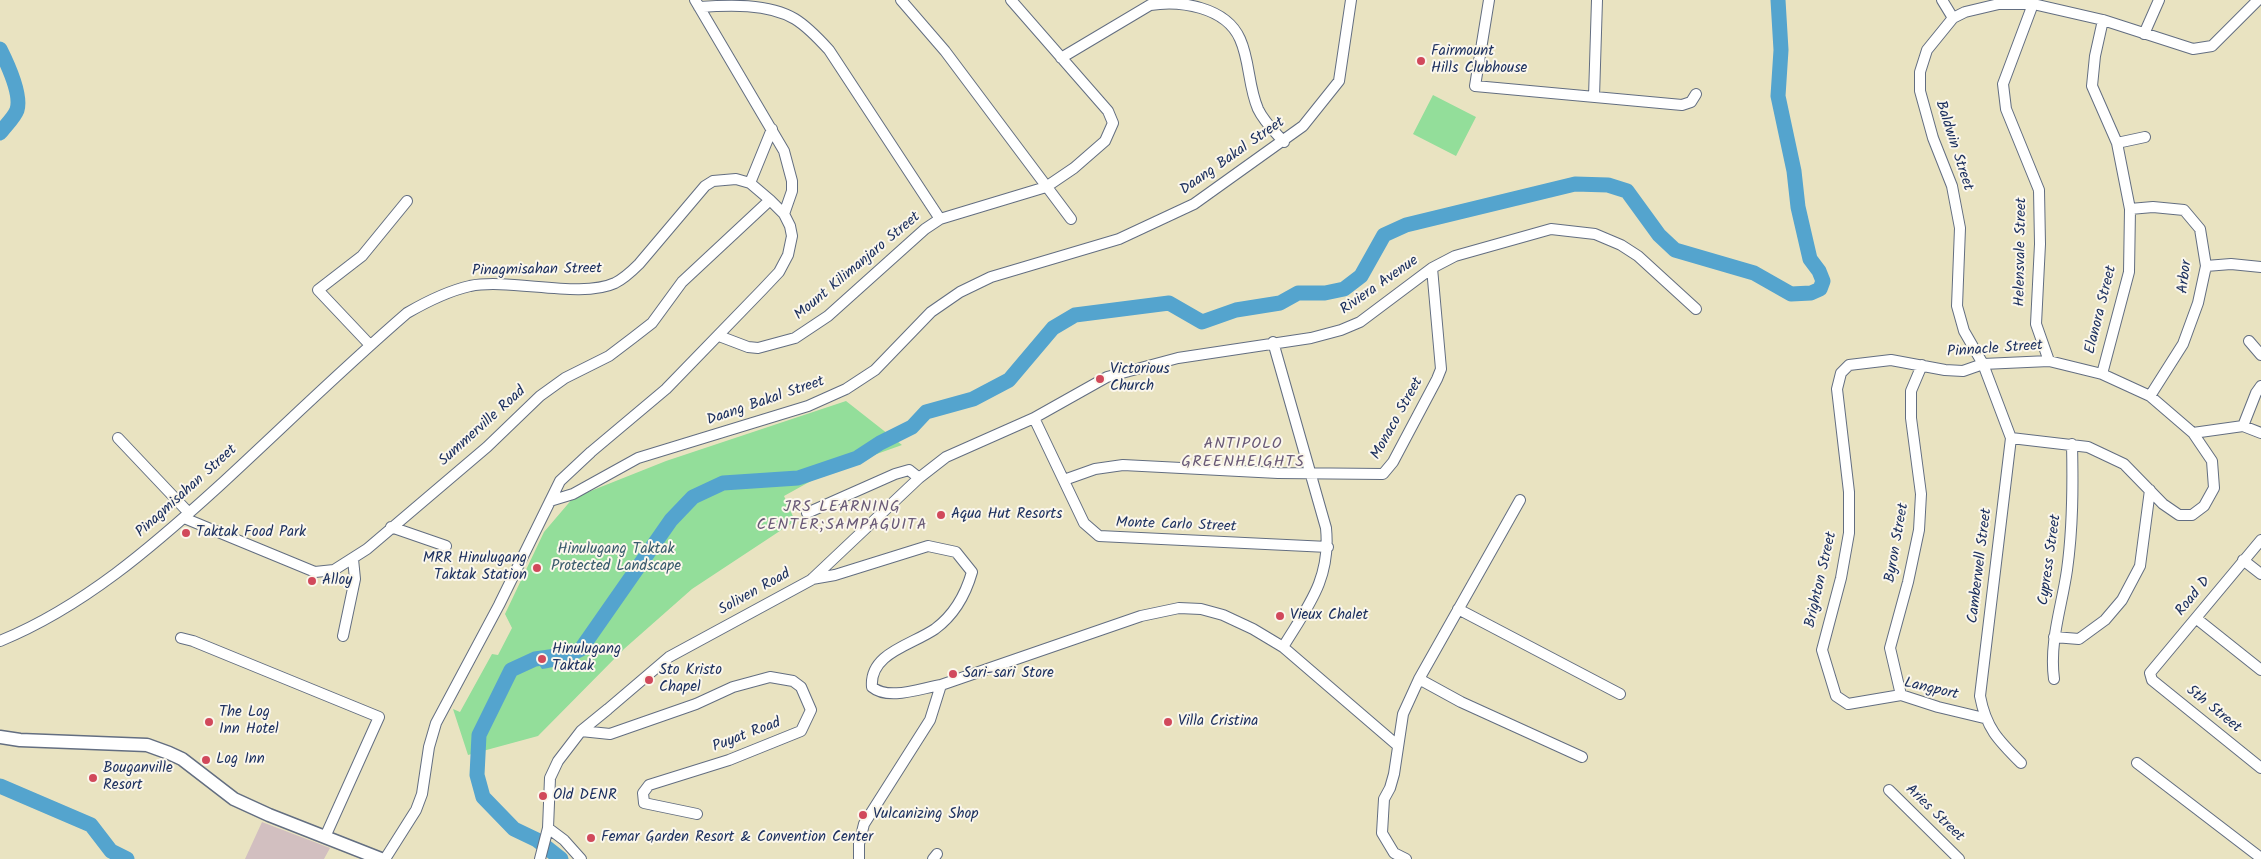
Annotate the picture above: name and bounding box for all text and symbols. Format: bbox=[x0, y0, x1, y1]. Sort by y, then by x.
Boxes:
place label: Fairmount Hills Clubhouse bbox=[1431, 43, 1527, 78]
marker: Fairmount Hills Clubhouse bbox=[1415, 55, 1427, 67]
street label: Baldwin Street bbox=[1930, 99, 1976, 193]
street label: Daang Bakal Street bbox=[1177, 114, 1289, 200]
street label: Helensvale Street bbox=[2012, 197, 2032, 307]
street label: Mount Kilimanjaro Street bbox=[791, 209, 925, 325]
street label: Riviera Avenue bbox=[1338, 252, 1422, 320]
street label: Arbor bbox=[2175, 259, 2197, 295]
street label: Pinagmisahan Street bbox=[472, 261, 602, 281]
street label: Elanora Street bbox=[2082, 264, 2122, 356]
street label: Pinnacle Street bbox=[1947, 338, 2043, 362]
place label: Victorious Church bbox=[1110, 361, 1170, 396]
street label: Daang Bakal Street bbox=[705, 373, 827, 431]
marker: Victorious Church bbox=[1094, 373, 1106, 385]
street label: Monaco Street bbox=[1368, 375, 1428, 463]
street label: Summerville Road bbox=[436, 383, 530, 471]
district label: ANTIPOLO GREENHEIGHTS bbox=[1180, 435, 1306, 473]
street label: Pinagmisahan Street bbox=[133, 442, 241, 542]
district label: JRS LEARNING CENTER;SAMPAGUITA bbox=[754, 498, 930, 536]
street label: Byron Street bbox=[1882, 502, 1914, 584]
place label: Aqua Hut Resorts bbox=[951, 506, 1062, 524]
street label: Camberwell Street bbox=[1965, 507, 1997, 625]
marker: Aqua Hut Resorts bbox=[935, 509, 947, 521]
street label: Cypress Street bbox=[2036, 513, 2066, 607]
street label: Monte Carlo Street bbox=[1115, 515, 1237, 537]
place label: Taktak Food Park bbox=[196, 524, 306, 542]
marker: Taktak Food Park bbox=[180, 527, 192, 539]
street label: Brighton Street bbox=[1802, 530, 1842, 630]
park label: Hinulugang Taktak Protected Landscape bbox=[551, 541, 681, 576]
place label: MRR Hinulugang Taktak Station bbox=[423, 550, 527, 585]
marker: MRR Hinulugang Taktak Station bbox=[531, 562, 543, 574]
street label: Soliven Road bbox=[716, 566, 794, 620]
place label: Alloy bbox=[322, 572, 352, 590]
street label: Road D bbox=[2173, 574, 2215, 620]
marker: Alloy bbox=[306, 575, 318, 587]
place label: Vieux Chalet bbox=[1290, 607, 1368, 625]
marker: Vieux Chalet bbox=[1274, 610, 1286, 622]
place label: Hinulugang Taktak bbox=[552, 641, 621, 676]
marker: Hinulugang Taktak bbox=[536, 653, 548, 665]
place label: Sto Kristo Chapel bbox=[659, 662, 722, 697]
place label: Sari-sari Store bbox=[963, 665, 1054, 683]
marker: Sari-sari Store bbox=[947, 668, 959, 680]
marker: Sto Kristo Chapel bbox=[643, 674, 655, 686]
street label: Langport bbox=[1902, 675, 1960, 705]
street label: 5th Street bbox=[2182, 682, 2244, 738]
place label: The Log Inn Hotel bbox=[219, 704, 279, 739]
place label: Villa Cristina bbox=[1178, 713, 1258, 731]
street label: Puyat Road bbox=[710, 715, 784, 757]
marker: The Log Inn Hotel bbox=[203, 716, 215, 728]
marker: Villa Cristina bbox=[1162, 716, 1174, 728]
place label: Log Inn bbox=[216, 751, 265, 769]
marker: Log Inn bbox=[200, 754, 212, 766]
place label: Bouganville Resort bbox=[103, 760, 173, 795]
marker: Bouganville Resort bbox=[87, 772, 99, 784]
street label: Aries Street bbox=[1901, 782, 1967, 846]
place label: Old DENR bbox=[553, 787, 617, 805]
marker: Old DENR bbox=[537, 790, 549, 802]
place label: Vulcanizing Shop bbox=[873, 806, 978, 824]
marker: Vulcanizing Shop bbox=[857, 809, 869, 821]
place label: Femar Garden Resort & Convention Center bbox=[601, 829, 873, 847]
marker: Femar Garden Resort & Convention Center bbox=[585, 832, 597, 844]

